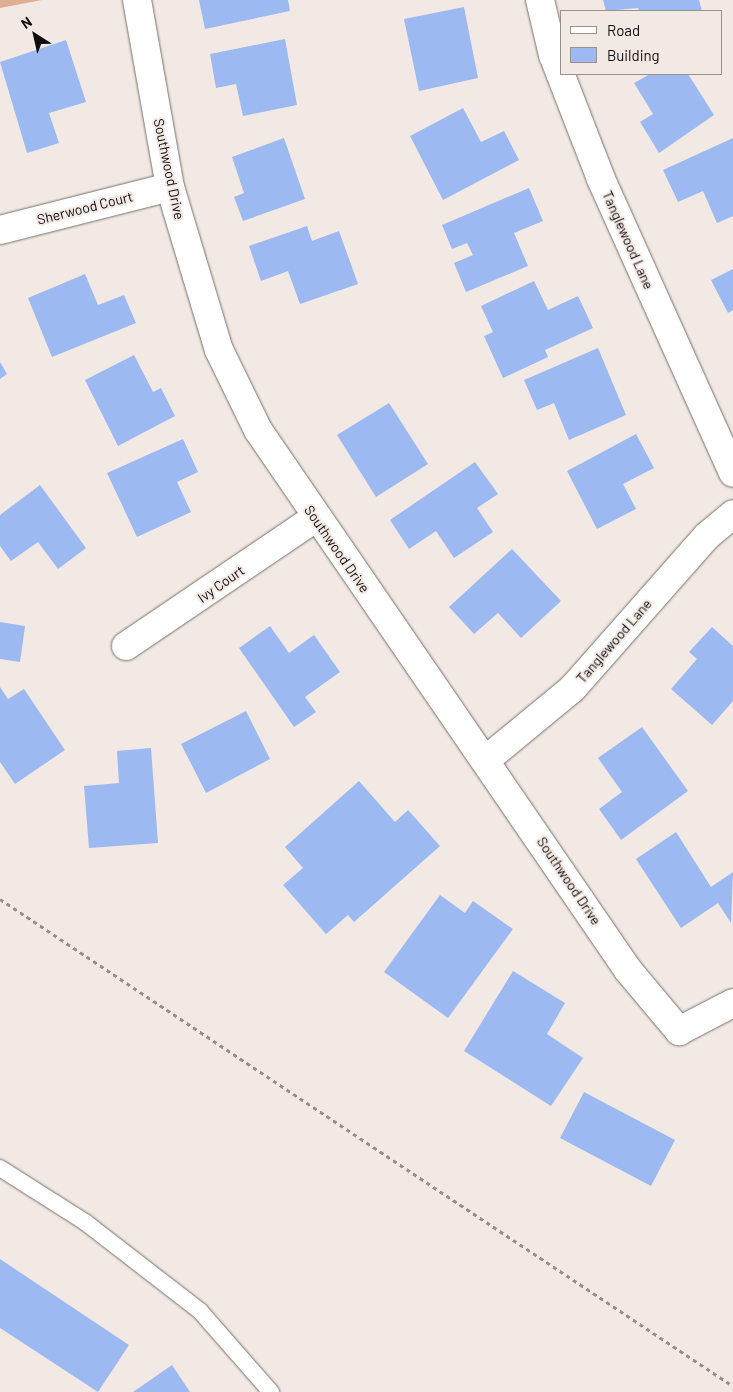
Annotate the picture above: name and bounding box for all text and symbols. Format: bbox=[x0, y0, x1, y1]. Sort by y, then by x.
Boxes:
north arrow bbox=[10, 10, 60, 60]
legend bbox=[560, 10, 723, 75]
text: N bbox=[17, 13, 35, 32]
text: Road bbox=[607, 21, 640, 39]
text: Building bbox=[607, 46, 660, 64]
street label: Southwood Drive bbox=[150, 117, 188, 221]
street label: Sherwood Court bbox=[35, 188, 135, 228]
street label: Tanglewood Lane bbox=[599, 188, 657, 292]
street label: Southwood Drive bbox=[301, 502, 373, 596]
street label: Ivy Court bbox=[194, 562, 248, 606]
street label: Tanglewood Lane bbox=[573, 595, 655, 687]
street label: Southwood Drive bbox=[533, 834, 605, 928]

